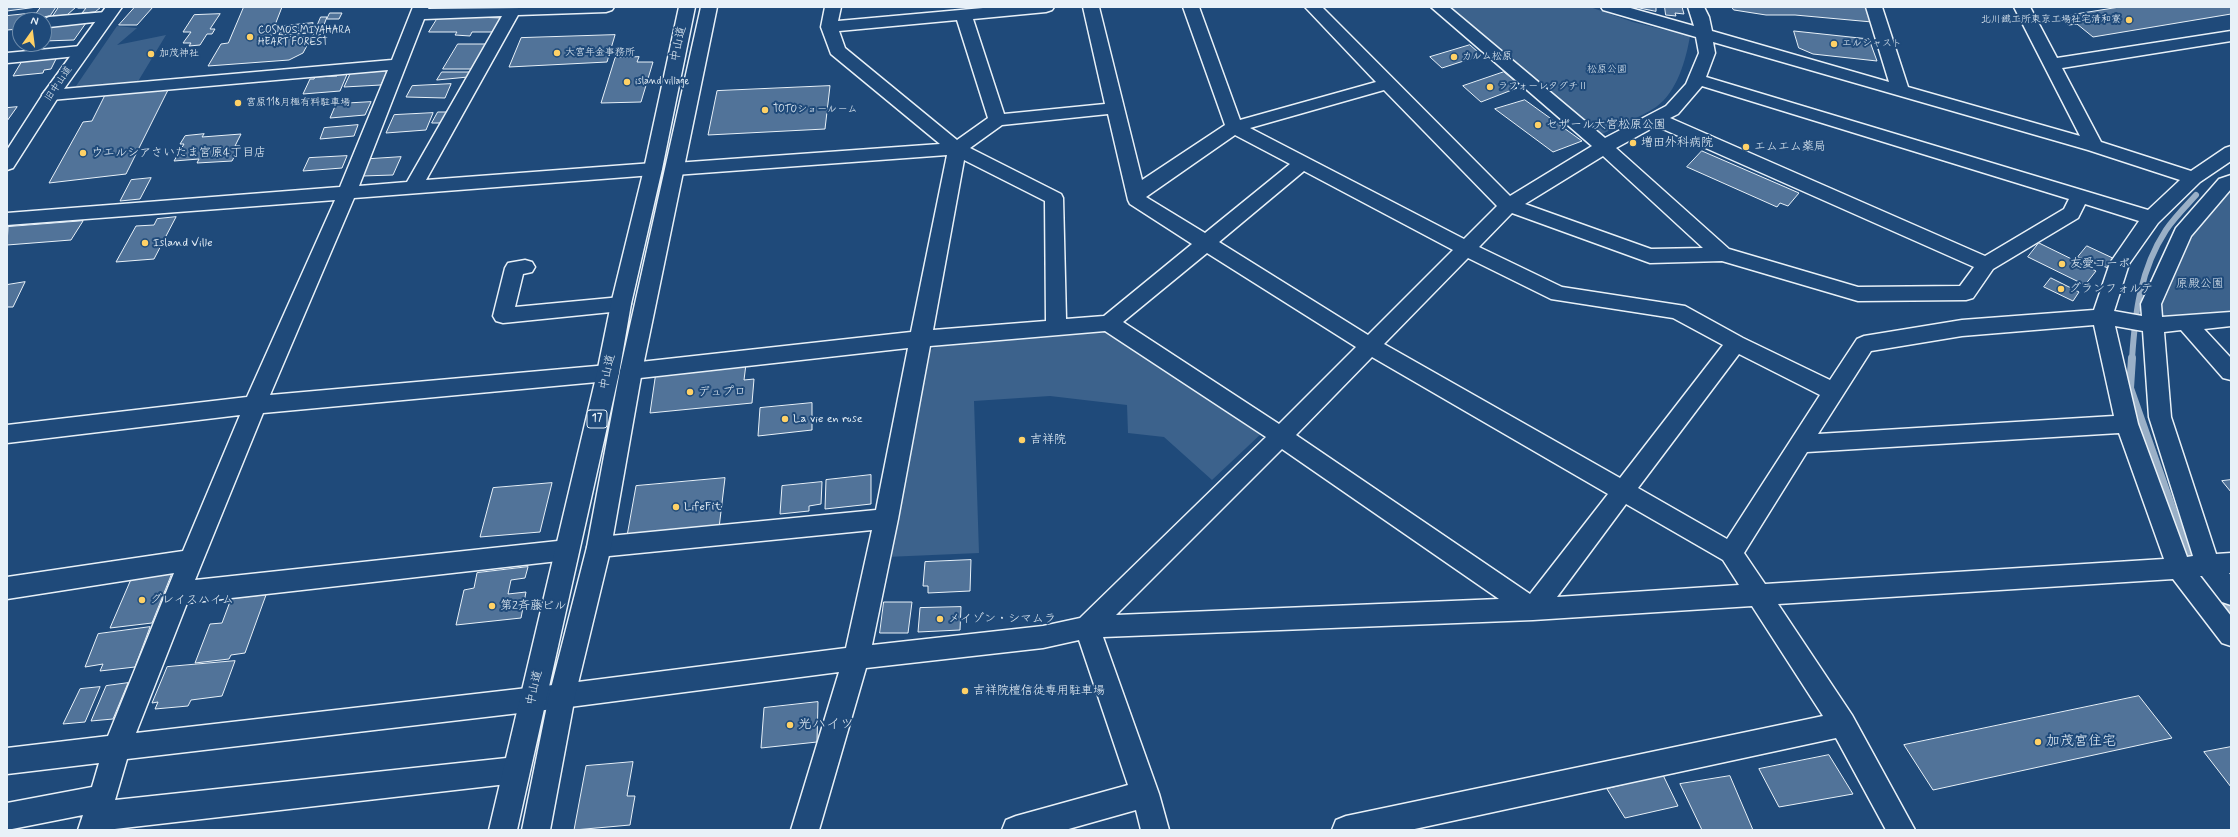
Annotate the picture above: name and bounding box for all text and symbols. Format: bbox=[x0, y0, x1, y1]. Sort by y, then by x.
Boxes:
north arrow bbox=[12, 12, 52, 52]
text: N bbox=[29, 14, 40, 29]
place label: 北川鐵工所東京工場社宅清和寮 bbox=[1981, 14, 2121, 26]
marker: 北川鐵工所東京工場社宅清和寮 bbox=[2124, 15, 2134, 25]
place label: COSMOS MIYAHARA HEART FOREST bbox=[258, 25, 351, 48]
street label: 中山道 bbox=[668, 25, 690, 63]
marker: COSMOS MIYAHARA HEART FOREST bbox=[245, 32, 255, 42]
place label: エルシャスト bbox=[1842, 38, 1902, 50]
marker: エルシャスト bbox=[1829, 39, 1839, 49]
place label: 大宮年金事務所 bbox=[565, 47, 635, 59]
place label: 加茂神社 bbox=[159, 48, 199, 60]
marker: 大宮年金事務所 bbox=[552, 48, 562, 58]
marker: 加茂神社 bbox=[146, 49, 156, 59]
place label: カルム松原 bbox=[1462, 51, 1512, 63]
marker: カルム松原 bbox=[1449, 52, 1459, 62]
street label: 旧中山道 bbox=[43, 64, 75, 104]
park label: 松原公園 bbox=[1587, 64, 1627, 76]
place label: island village bbox=[635, 76, 689, 88]
marker: island village bbox=[622, 77, 632, 87]
place label: ラフォーレタグチⅡ bbox=[1498, 81, 1588, 93]
marker: ラフォーレタグチⅡ bbox=[1485, 82, 1495, 92]
place label: 宮原118月極有料駐車場 bbox=[246, 97, 350, 109]
marker: 宮原118月極有料駐車場 bbox=[233, 98, 243, 108]
place label: TOTOショールーム bbox=[773, 104, 858, 116]
marker: TOTOショールーム bbox=[760, 105, 770, 115]
place label: セザール大宮松原公園 bbox=[1546, 118, 1666, 132]
marker: セザール大宮松原公園 bbox=[1533, 120, 1543, 130]
place label: 増田外科病院 bbox=[1641, 136, 1713, 150]
marker: 増田外科病院 bbox=[1628, 138, 1638, 148]
place label: エムエム薬局 bbox=[1754, 140, 1826, 154]
marker: エムエム薬局 bbox=[1741, 142, 1751, 152]
place label: ウエルシアさいたま宮原4丁目店 bbox=[91, 146, 266, 160]
marker: ウエルシアさいたま宮原4丁目店 bbox=[78, 148, 88, 158]
place label: Island Ville bbox=[153, 236, 213, 250]
marker: Island Ville bbox=[140, 238, 150, 248]
place label: 友愛コーポ bbox=[2070, 257, 2130, 271]
marker: 友愛コーポ bbox=[2057, 259, 2067, 269]
park label: 原殿公園 bbox=[2176, 277, 2224, 291]
place label: グランフォルテ bbox=[2069, 282, 2153, 296]
marker: グランフォルテ bbox=[2056, 284, 2066, 294]
street label: 中山道 bbox=[597, 353, 619, 391]
place label: デュプロ bbox=[698, 385, 746, 399]
marker: デュプロ bbox=[685, 387, 695, 397]
road number: 17 bbox=[587, 410, 607, 428]
place label: La vie en rose bbox=[793, 412, 863, 426]
marker: La vie en rose bbox=[780, 414, 790, 424]
place label: 吉祥院 bbox=[1030, 433, 1066, 447]
marker: 吉祥院 bbox=[1017, 435, 1027, 445]
place label: LifeFit bbox=[684, 500, 721, 514]
marker: LifeFit bbox=[671, 502, 681, 512]
place label: グレイスハイム bbox=[150, 593, 234, 607]
marker: グレイスハイム bbox=[137, 595, 147, 605]
place label: 第2斉藤ビル bbox=[500, 599, 566, 613]
marker: 第2斉藤ビル bbox=[487, 601, 497, 611]
place label: メイゾン・シマムラ bbox=[948, 612, 1056, 626]
marker: メイゾン・シマムラ bbox=[935, 614, 945, 624]
street label: 中山道 bbox=[524, 669, 546, 707]
place label: 吉祥院檀信徒専用駐車場 bbox=[973, 684, 1105, 698]
marker: 吉祥院檀信徒専用駐車場 bbox=[960, 686, 970, 696]
place label: 光ハイツ bbox=[798, 717, 854, 733]
marker: 光ハイツ bbox=[785, 720, 795, 730]
place label: 加茂宮住宅 bbox=[2046, 734, 2116, 750]
marker: 加茂宮住宅 bbox=[2033, 737, 2043, 747]

